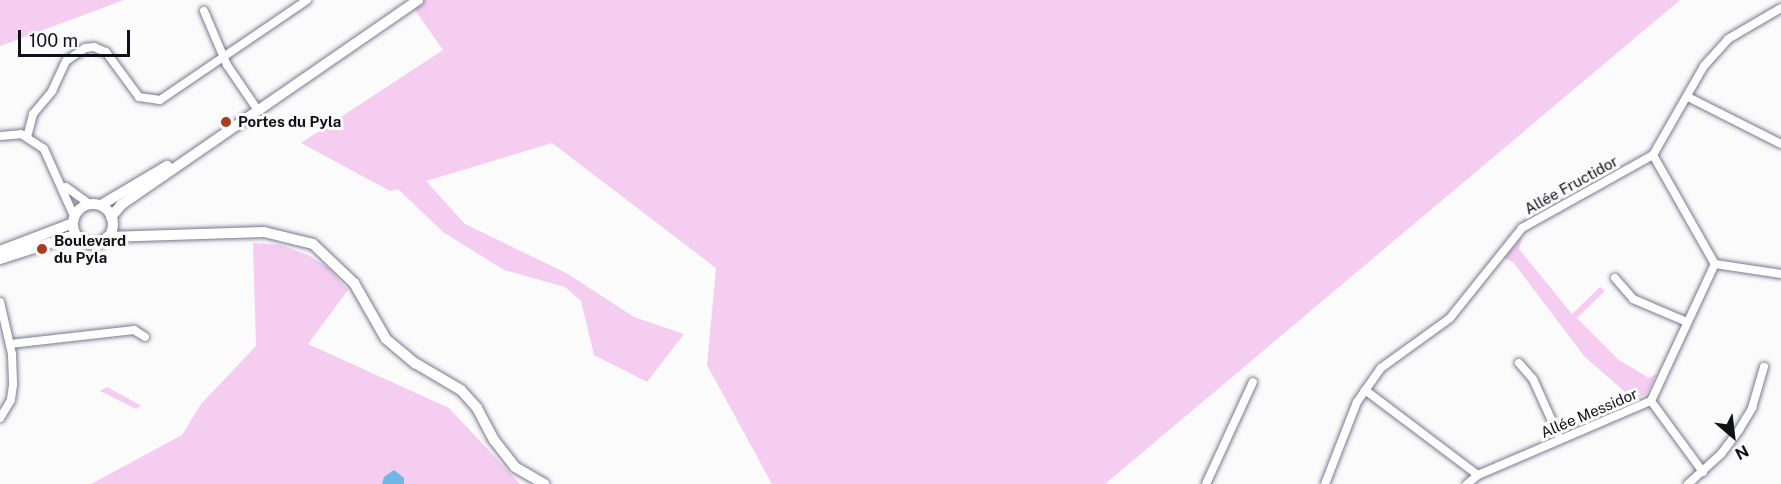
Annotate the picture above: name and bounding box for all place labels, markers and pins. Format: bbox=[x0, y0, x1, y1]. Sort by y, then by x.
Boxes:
place label: Portes du Pyla bbox=[238, 113, 342, 131]
marker: Portes du Pyla bbox=[219, 115, 233, 129]
place label: Boulevard du Pyla bbox=[54, 231, 126, 266]
marker: Boulevard du Pyla bbox=[35, 242, 49, 256]

